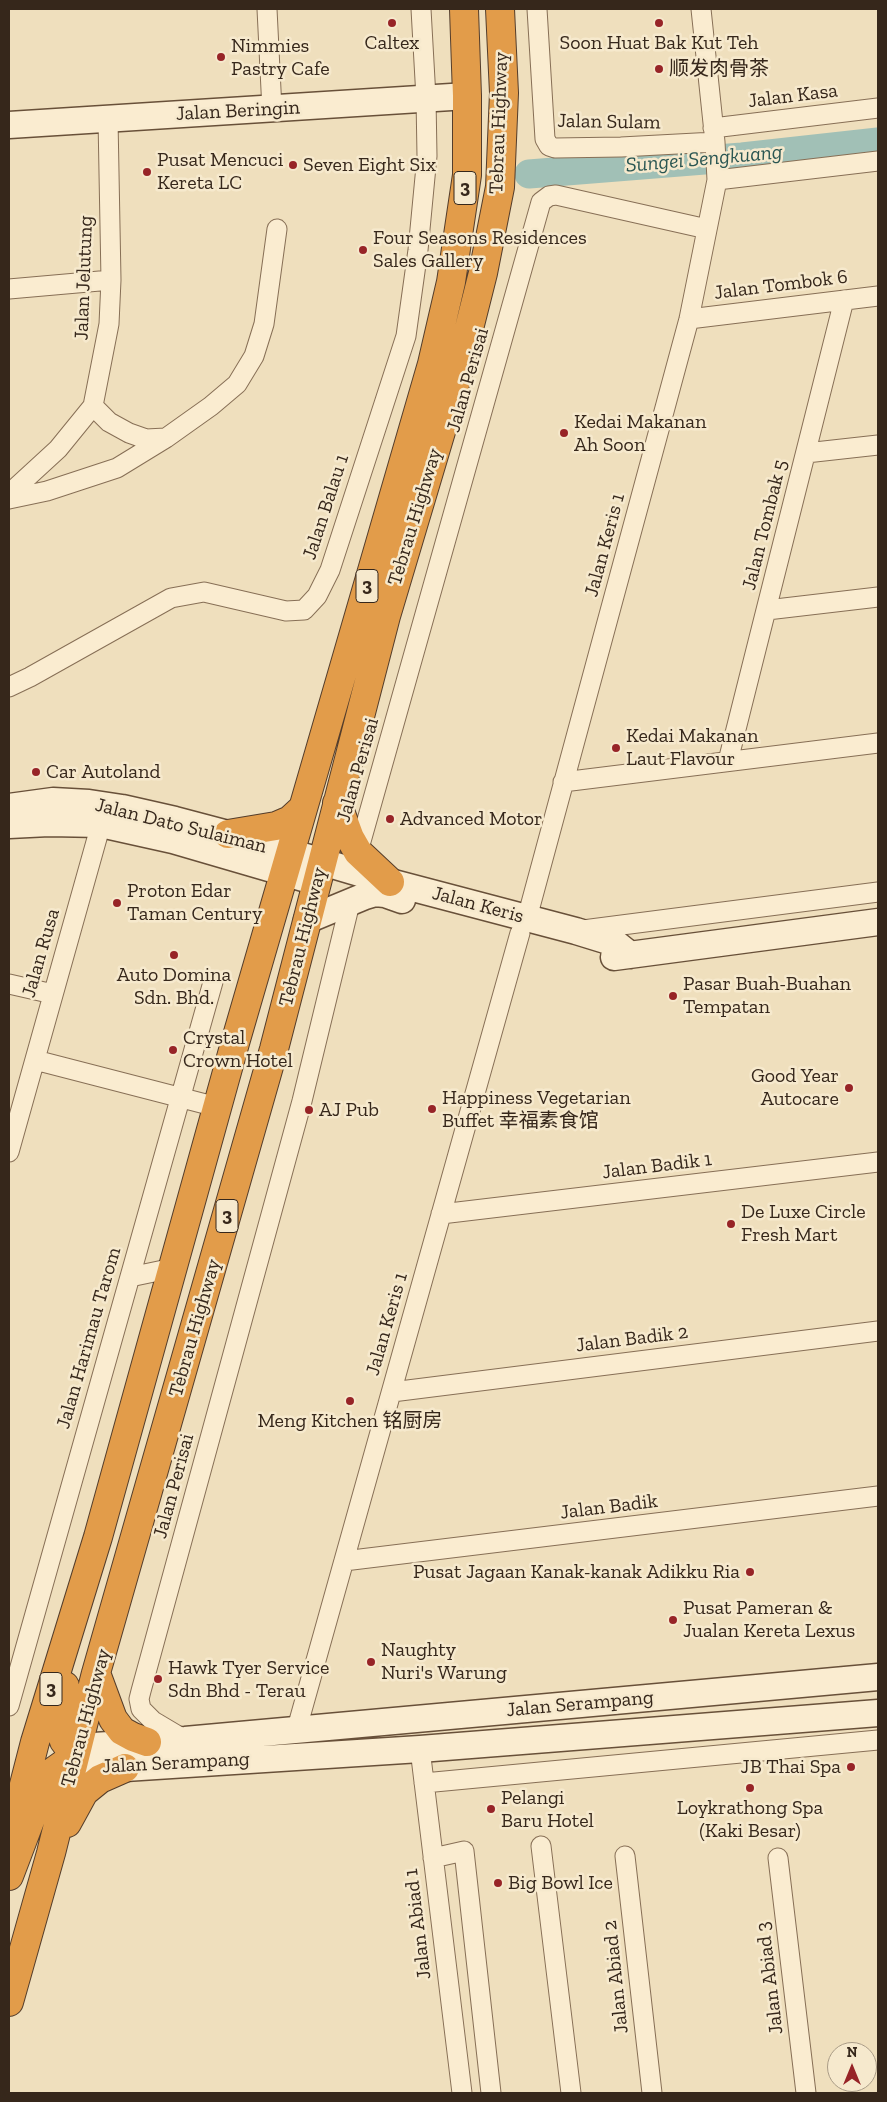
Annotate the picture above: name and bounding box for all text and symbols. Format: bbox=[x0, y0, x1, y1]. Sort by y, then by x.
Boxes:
marker: Caltex bbox=[386, 17, 398, 29]
marker: Soon Huat Bak Kut Teh bbox=[653, 17, 665, 29]
place label: Caltex bbox=[365, 31, 419, 55]
place label: Soon Huat Bak Kut Teh bbox=[560, 31, 758, 55]
place label: Nimmies Pastry Cafe bbox=[231, 34, 330, 81]
marker: Nimmies Pastry Cafe bbox=[215, 51, 227, 63]
street label: Tebrau Highway bbox=[485, 51, 513, 195]
place label: 顺发肉骨茶 bbox=[669, 57, 769, 81]
marker: 顺发肉骨茶 bbox=[653, 63, 665, 75]
street label: Jalan Kasa bbox=[747, 79, 839, 113]
street label: Jalan Beringin bbox=[175, 96, 301, 126]
street label: Jalan Sulam bbox=[557, 109, 661, 135]
water label: Sungei Sengkuang bbox=[625, 140, 783, 178]
place label: Pusat Mencuci Kereta LC bbox=[157, 148, 283, 195]
place label: Seven Eight Six bbox=[303, 153, 436, 177]
marker: Seven Eight Six bbox=[287, 159, 299, 171]
marker: Pusat Mencuci Kereta LC bbox=[141, 166, 153, 178]
road number: 3 bbox=[454, 172, 476, 204]
street label: Jalan Jelutung bbox=[70, 215, 98, 341]
place label: Four Seasons Residences Sales Gallery bbox=[373, 226, 587, 273]
marker: Four Seasons Residences Sales Gallery bbox=[357, 244, 369, 256]
street label: Jalan Tombok 6 bbox=[713, 265, 849, 305]
street label: Jalan Perisai bbox=[442, 325, 494, 435]
place label: Kedai Makanan Ah Soon bbox=[574, 410, 706, 457]
marker: Kedai Makanan Ah Soon bbox=[558, 427, 570, 439]
street label: Tebrau Highway bbox=[383, 445, 447, 589]
street label: Jalan Balau 1 bbox=[298, 451, 354, 563]
street label: Jalan Tombak 5 bbox=[737, 457, 793, 593]
street label: Jalan Keris 1 bbox=[580, 491, 630, 599]
road number: 3 bbox=[356, 570, 378, 602]
street label: Jalan Perisai bbox=[332, 715, 384, 825]
place label: Kedai Makanan Laut Flavour bbox=[626, 724, 758, 771]
marker: Kedai Makanan Laut Flavour bbox=[610, 742, 622, 754]
place label: Car Autoland bbox=[46, 760, 160, 784]
marker: Car Autoland bbox=[30, 766, 42, 778]
street label: Jalan Dato Sulaiman bbox=[93, 793, 269, 859]
place label: Advanced Motor bbox=[400, 807, 542, 831]
marker: Advanced Motor bbox=[384, 813, 396, 825]
street label: Tebrau Highway bbox=[274, 865, 332, 1009]
place label: Proton Edar Taman Century bbox=[127, 879, 262, 926]
street label: Jalan Keris bbox=[430, 881, 526, 929]
marker: Proton Edar Taman Century bbox=[111, 897, 123, 909]
street label: Jalan Rusa bbox=[17, 906, 65, 1000]
marker: Auto Domina Sdn. Bhd. bbox=[168, 949, 180, 961]
place label: Auto Domina Sdn. Bhd. bbox=[117, 963, 231, 1010]
place label: Pasar Buah-Buahan Tempatan bbox=[683, 972, 851, 1019]
marker: Pasar Buah-Buahan Tempatan bbox=[667, 990, 679, 1002]
place label: Crystal Crown Hotel bbox=[183, 1026, 293, 1073]
marker: Crystal Crown Hotel bbox=[167, 1044, 179, 1056]
place label: Good Year Autocare bbox=[751, 1064, 839, 1111]
marker: Good Year Autocare bbox=[843, 1082, 855, 1094]
place label: Happiness Vegetarian Buffet 幸福素食馆 bbox=[442, 1086, 631, 1133]
place label: AJ Pub bbox=[319, 1098, 379, 1122]
marker: Happiness Vegetarian Buffet 幸福素食馆 bbox=[426, 1103, 438, 1115]
marker: AJ Pub bbox=[303, 1104, 315, 1116]
street label: Jalan Badik 1 bbox=[601, 1147, 713, 1185]
road number: 3 bbox=[216, 1200, 238, 1232]
place label: De Luxe Circle Fresh Mart bbox=[741, 1200, 866, 1247]
marker: De Luxe Circle Fresh Mart bbox=[725, 1218, 737, 1230]
street label: Jalan Harimau Tarom bbox=[52, 1244, 126, 1432]
street label: Tebrau Highway bbox=[164, 1256, 226, 1400]
street label: Jalan Keris 1 bbox=[361, 1270, 413, 1378]
street label: Jalan Badik 2 bbox=[575, 1320, 689, 1358]
marker: Meng Kitchen 铭厨房 bbox=[344, 1395, 356, 1407]
place label: Meng Kitchen 铭厨房 bbox=[257, 1409, 443, 1433]
street label: Jalan Perisai bbox=[148, 1431, 200, 1541]
street label: Jalan Badik bbox=[559, 1489, 659, 1525]
place label: Pusat Jagaan Kanak-kanak Adikku Ria bbox=[413, 1560, 740, 1584]
marker: Pusat Jagaan Kanak-kanak Adikku Ria bbox=[744, 1566, 756, 1578]
place label: Pusat Pameran & Jualan Kereta Lexus bbox=[683, 1596, 855, 1643]
marker: Pusat Pameran & Jualan Kereta Lexus bbox=[667, 1614, 679, 1626]
place label: Naughty Nuri's Warung bbox=[381, 1638, 507, 1685]
street label: Tebrau Highway bbox=[56, 1646, 116, 1790]
place label: Hawk Tyer Service Sdn Bhd - Terau bbox=[168, 1656, 329, 1703]
marker: Naughty Nuri's Warung bbox=[365, 1656, 377, 1668]
road number: 3 bbox=[40, 1672, 62, 1706]
marker: Hawk Tyer Service Sdn Bhd - Terau bbox=[152, 1673, 164, 1685]
street label: Jalan Serampang bbox=[505, 1686, 655, 1722]
street label: Jalan Serampang bbox=[102, 1747, 250, 1779]
place label: JB Thai Spa bbox=[741, 1755, 841, 1779]
marker: JB Thai Spa bbox=[845, 1761, 857, 1773]
marker: Loykrathong Spa (Kaki Besar) bbox=[744, 1782, 756, 1794]
place label: Pelangi Baru Hotel bbox=[501, 1786, 594, 1833]
place label: Loykrathong Spa (Kaki Besar) bbox=[677, 1796, 823, 1843]
marker: Pelangi Baru Hotel bbox=[485, 1803, 497, 1815]
street label: Jalan Abiad 1 bbox=[399, 1867, 437, 1981]
place label: Big Bowl Ice bbox=[508, 1871, 613, 1895]
marker: Big Bowl Ice bbox=[492, 1877, 504, 1889]
street label: Jalan Abiad 2 bbox=[598, 1919, 634, 2035]
street label: Jalan Abiad 3 bbox=[751, 1920, 789, 2036]
north arrow bbox=[827, 2042, 877, 2092]
text: N bbox=[847, 2044, 857, 2061]

